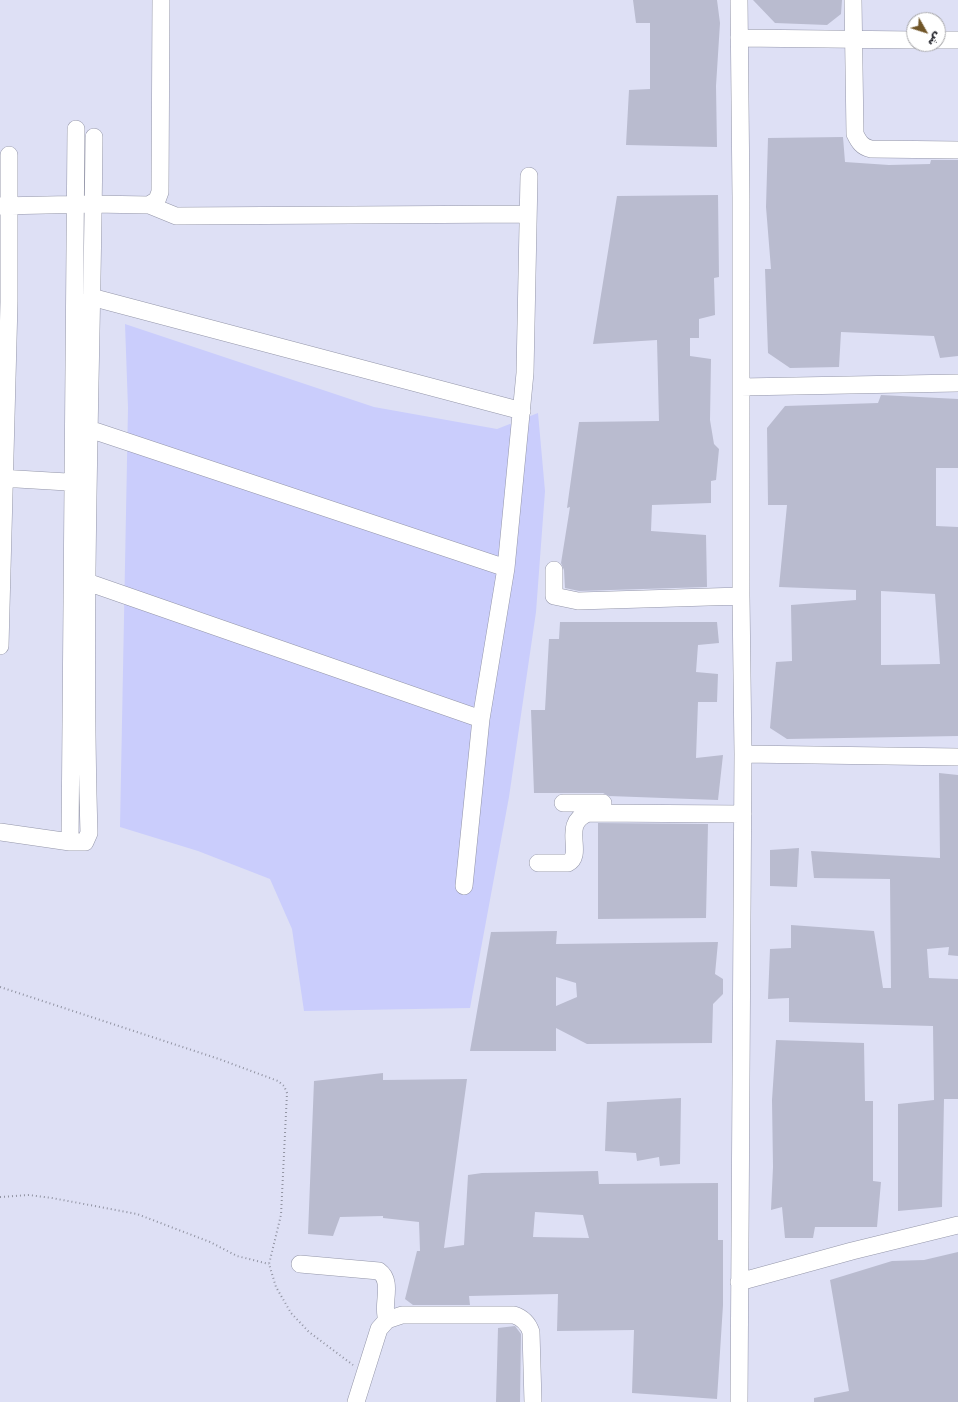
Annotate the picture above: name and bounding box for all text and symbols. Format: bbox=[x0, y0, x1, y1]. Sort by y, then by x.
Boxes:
north arrow bbox=[906, 12, 946, 52]
text: ش bbox=[925, 29, 945, 49]

